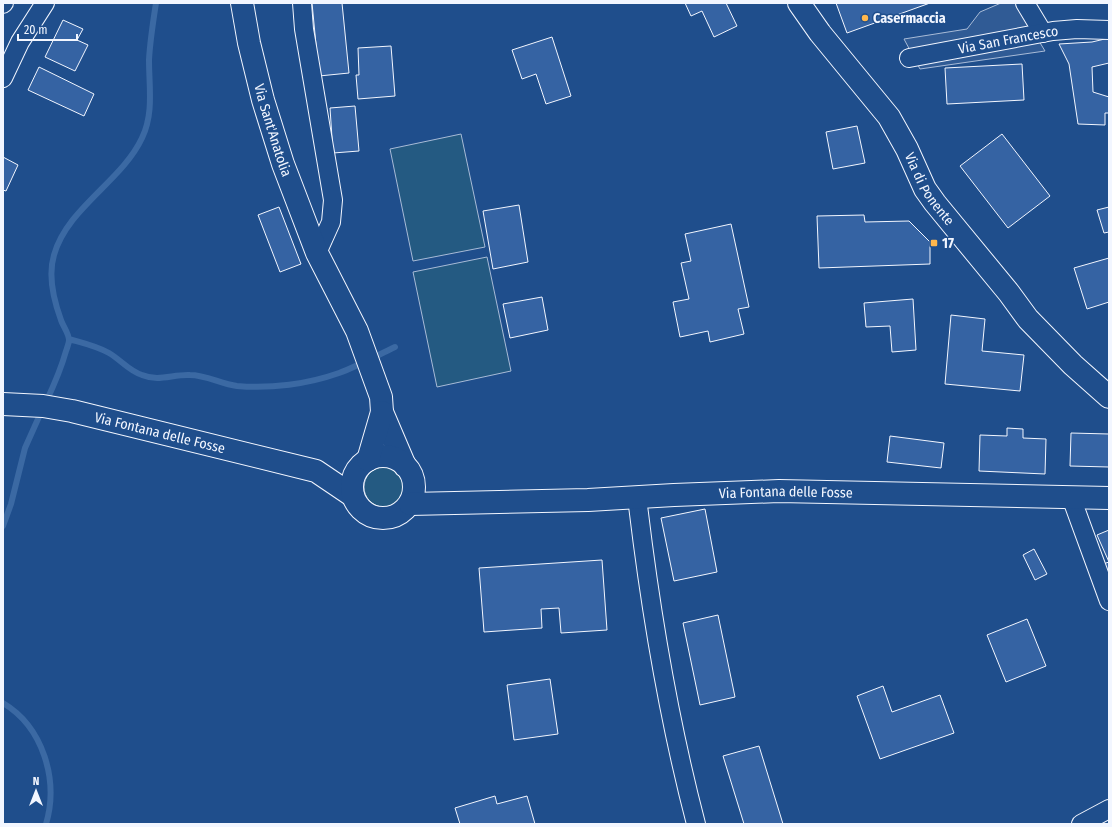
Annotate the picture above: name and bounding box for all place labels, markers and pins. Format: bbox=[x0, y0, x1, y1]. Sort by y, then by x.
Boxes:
place label: Casermaccia bbox=[873, 10, 946, 27]
marker: Casermaccia bbox=[860, 13, 870, 23]
place label: 17 bbox=[942, 235, 954, 252]
marker: 17 bbox=[929, 238, 939, 248]

